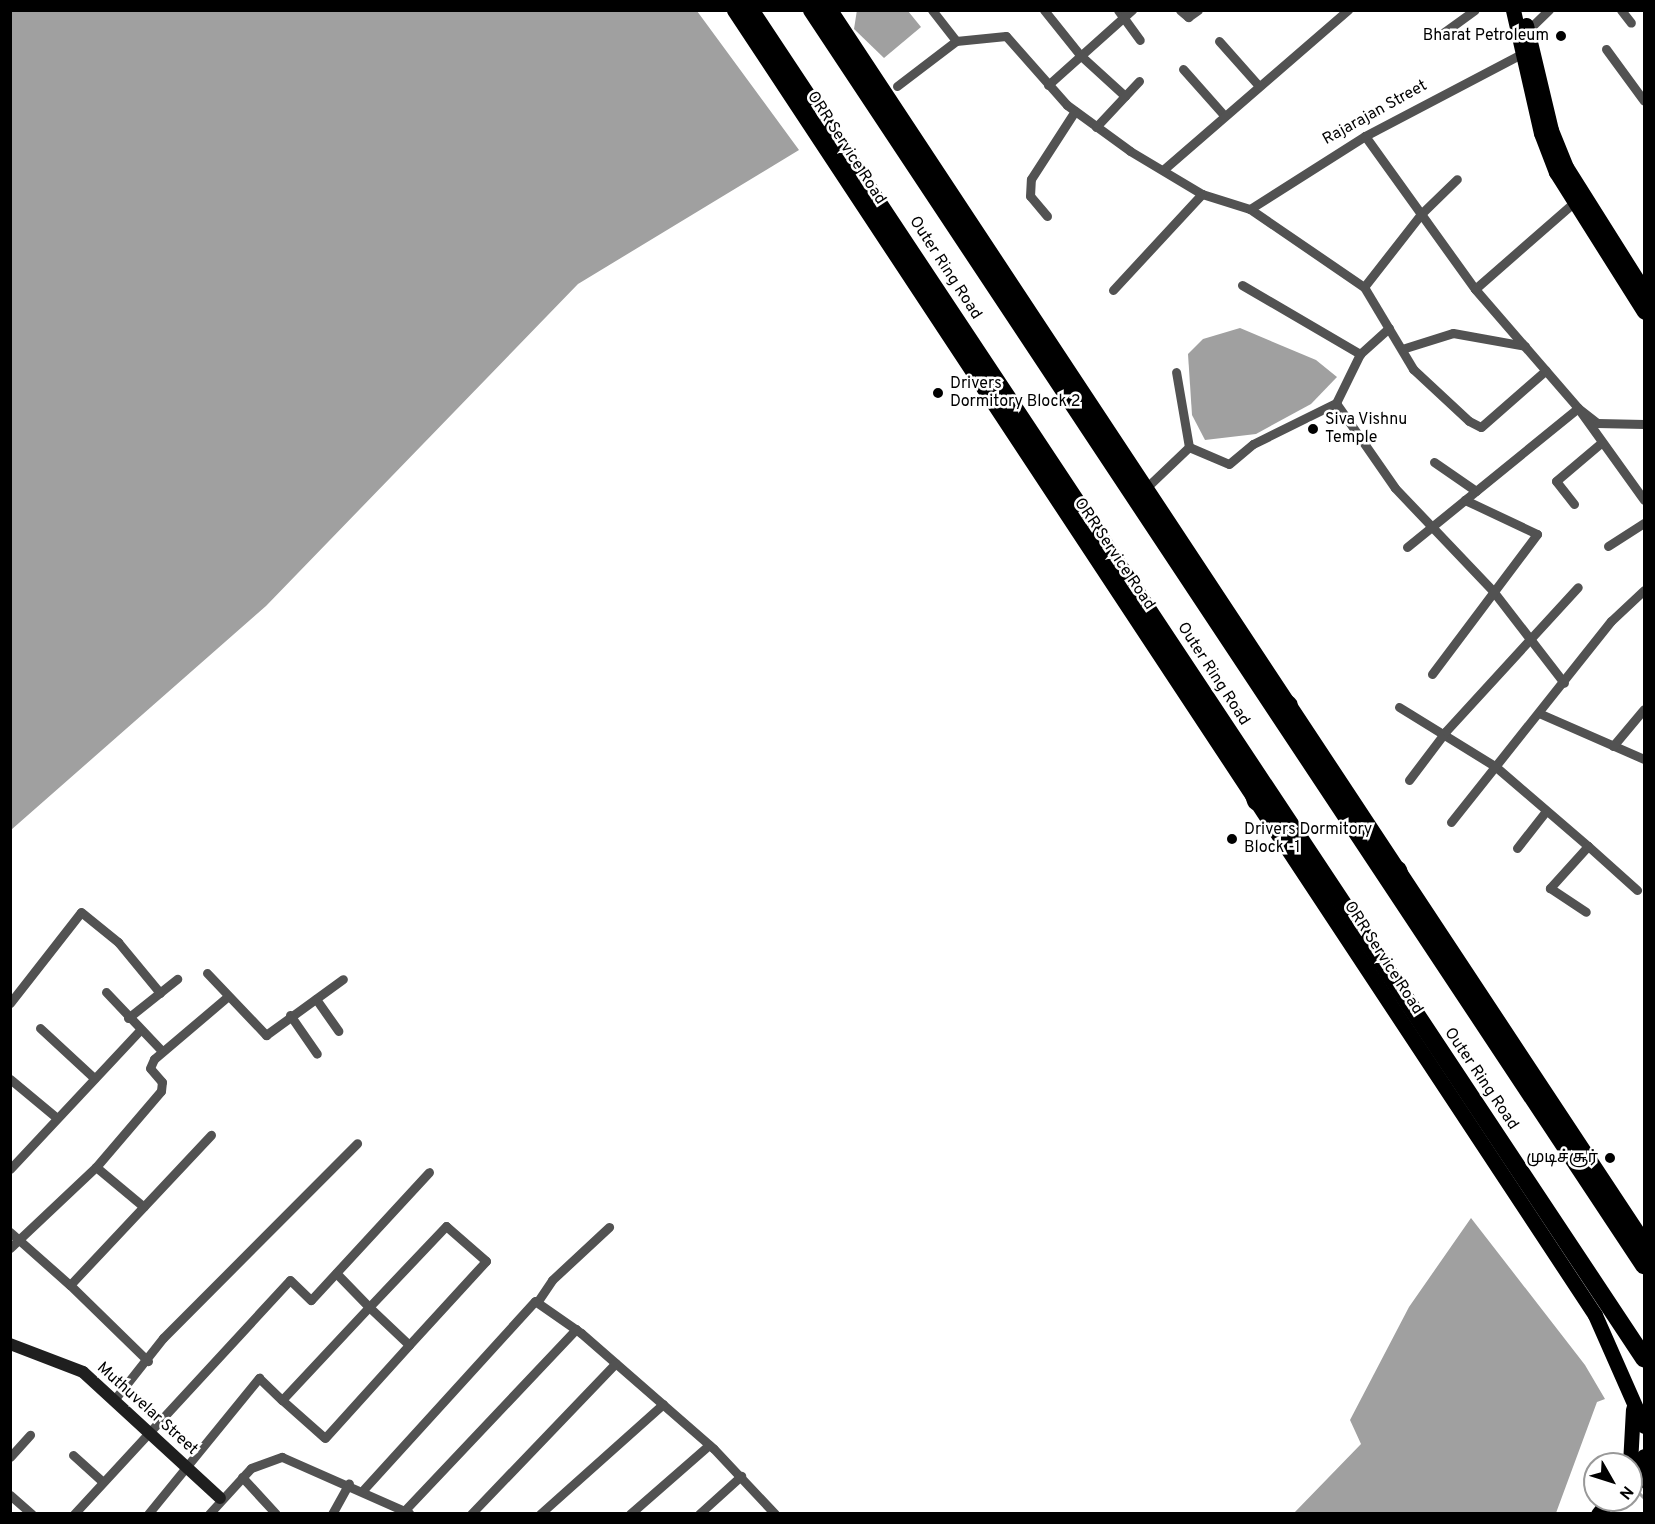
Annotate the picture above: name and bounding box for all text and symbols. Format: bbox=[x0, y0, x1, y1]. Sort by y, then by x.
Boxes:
place label: Bharat Petroleum bbox=[1423, 26, 1549, 46]
marker: Bharat Petroleum bbox=[1554, 29, 1568, 43]
street label: Rajarajan Street bbox=[1319, 76, 1431, 150]
street label: ORR Service Road bbox=[802, 88, 890, 208]
street label: Outer Ring Road bbox=[905, 213, 985, 323]
place label: Drivers Dormitory Block 2 bbox=[950, 374, 1081, 412]
marker: Drivers Dormitory Block 2 bbox=[931, 386, 945, 400]
place label: Siva Vishnu Temple bbox=[1325, 410, 1408, 448]
marker: Siva Vishnu Temple bbox=[1306, 422, 1320, 436]
street label: ORR Service Road bbox=[1069, 494, 1159, 614]
street label: Outer Ring Road bbox=[1173, 619, 1253, 729]
place label: Drivers Dormitory Block -1 bbox=[1244, 820, 1372, 858]
marker: Drivers Dormitory Block -1 bbox=[1225, 832, 1239, 846]
street label: ORR Service Road bbox=[1339, 898, 1427, 1018]
street label: Outer Ring Road bbox=[1440, 1024, 1522, 1134]
place label: முடிச்சூர் bbox=[1526, 1148, 1598, 1168]
marker: முடிச்சூர் bbox=[1603, 1151, 1617, 1165]
street label: Muthuvelar Street bbox=[93, 1359, 201, 1459]
north arrow bbox=[1583, 1452, 1643, 1512]
text: N bbox=[1614, 1481, 1637, 1503]

